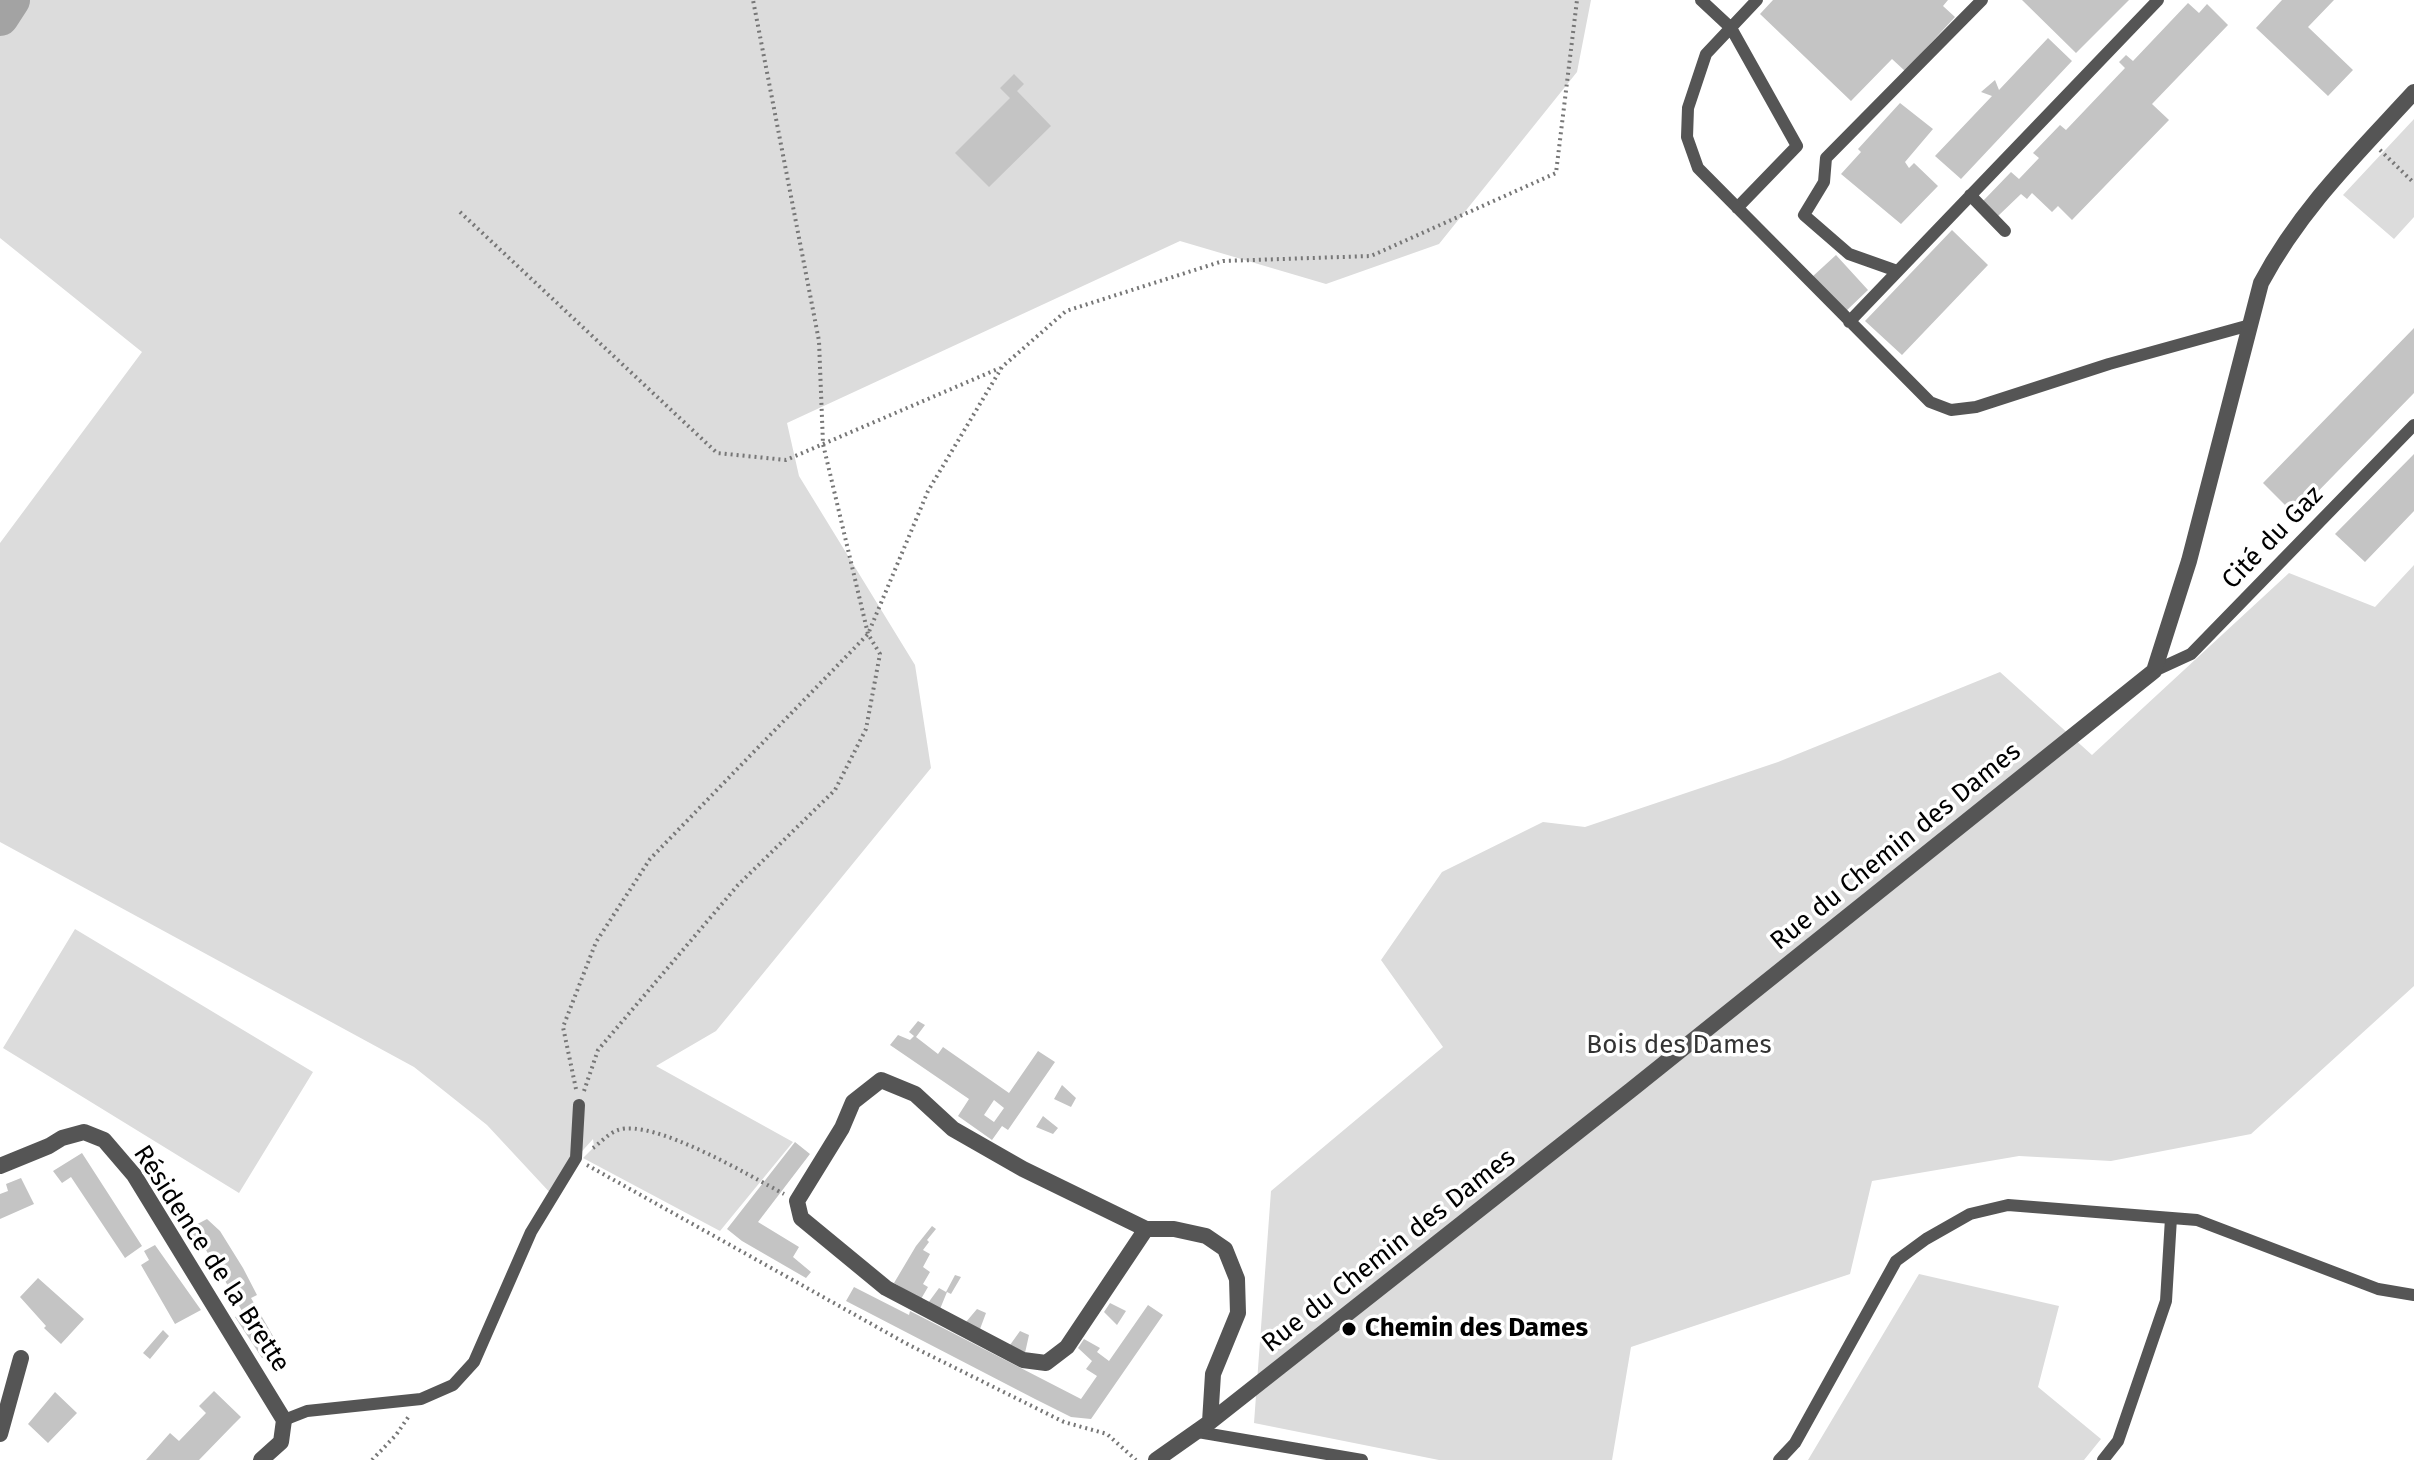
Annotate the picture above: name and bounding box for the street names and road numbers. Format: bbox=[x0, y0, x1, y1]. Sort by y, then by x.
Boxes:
street label: Cité du Gaz bbox=[2216, 480, 2330, 596]
street label: Rue du Chemin des Dames bbox=[1765, 736, 2027, 958]
street label: Résidence de la Brette bbox=[126, 1140, 296, 1378]
street label: Rue du Chemin des Dames bbox=[1256, 1142, 1522, 1360]

